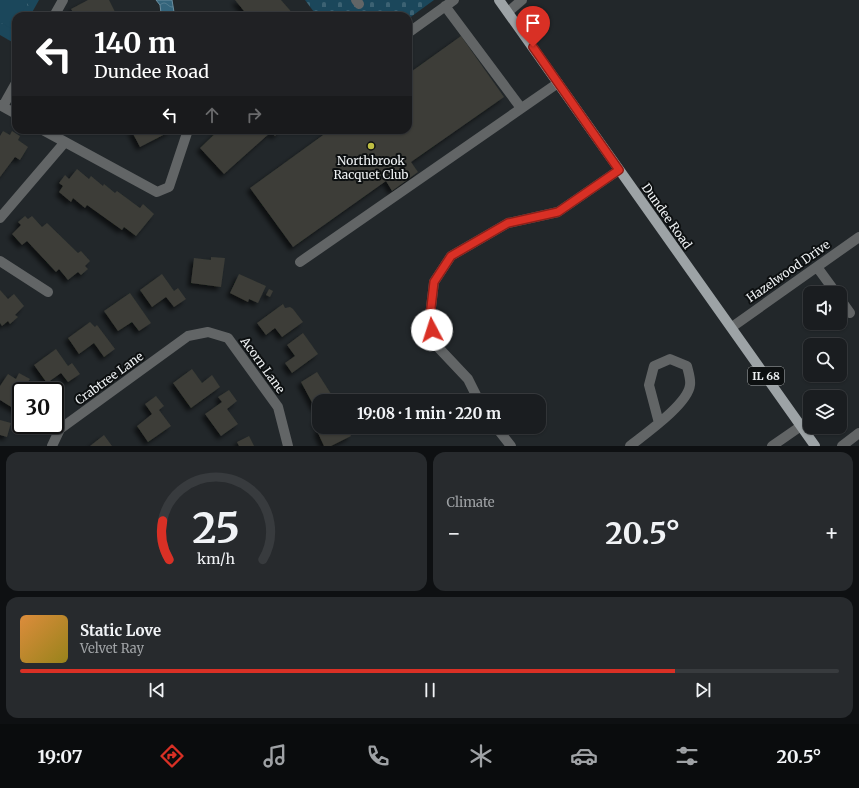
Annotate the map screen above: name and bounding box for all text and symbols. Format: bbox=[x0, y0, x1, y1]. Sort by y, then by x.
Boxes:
pin bbox=[516, 6, 550, 47]
icon: arrive bbox=[522, 12, 544, 34]
text: 140 m bbox=[94, 25, 176, 61]
icon: left bbox=[28, 28, 80, 80]
text: Dundee Road bbox=[94, 60, 209, 83]
icon: left bbox=[159, 104, 181, 126]
icon: ahead bbox=[201, 104, 223, 126]
icon: right bbox=[243, 104, 265, 126]
marker: Northbrook Racquet Club bbox=[366, 141, 376, 151]
place label: Northbrook Racquet Club bbox=[333, 153, 409, 182]
street label: Dundee Road bbox=[639, 180, 695, 252]
street label: Hazelwood Drive bbox=[743, 237, 833, 305]
map controls bbox=[803, 286, 847, 434]
button: sound bbox=[803, 286, 847, 330]
position arrow bbox=[411, 309, 453, 351]
street label: Acorn Lane bbox=[237, 333, 288, 396]
button: search bbox=[803, 338, 847, 382]
street label: Crabtree Lane bbox=[72, 348, 146, 408]
road number: IL 68 bbox=[748, 367, 784, 385]
speed limit sign: 30 bbox=[12, 382, 64, 434]
button: layers bbox=[803, 390, 847, 434]
text: 19:08 · 1 min · 220 m bbox=[357, 404, 501, 423]
text: Climate bbox=[447, 494, 495, 511]
text: 25 bbox=[192, 501, 240, 553]
text: 20.5° bbox=[605, 514, 680, 552]
text: − bbox=[447, 519, 461, 547]
text: + bbox=[824, 519, 839, 547]
text: km/h bbox=[197, 549, 236, 567]
text: Static Love bbox=[80, 621, 161, 640]
text: Velvet Ray bbox=[80, 640, 144, 657]
icon: previous bbox=[146, 679, 168, 701]
icon: pause bbox=[419, 679, 441, 701]
icon: next bbox=[692, 679, 714, 701]
icon: directions bbox=[158, 742, 186, 770]
icon: music bbox=[261, 742, 289, 770]
icon: phone bbox=[364, 742, 392, 770]
icon: climate bbox=[467, 742, 495, 770]
icon: car bbox=[570, 742, 598, 770]
icon: filters bbox=[673, 742, 701, 770]
text: 19:07 bbox=[38, 745, 83, 768]
text: 20.5° bbox=[776, 745, 821, 768]

